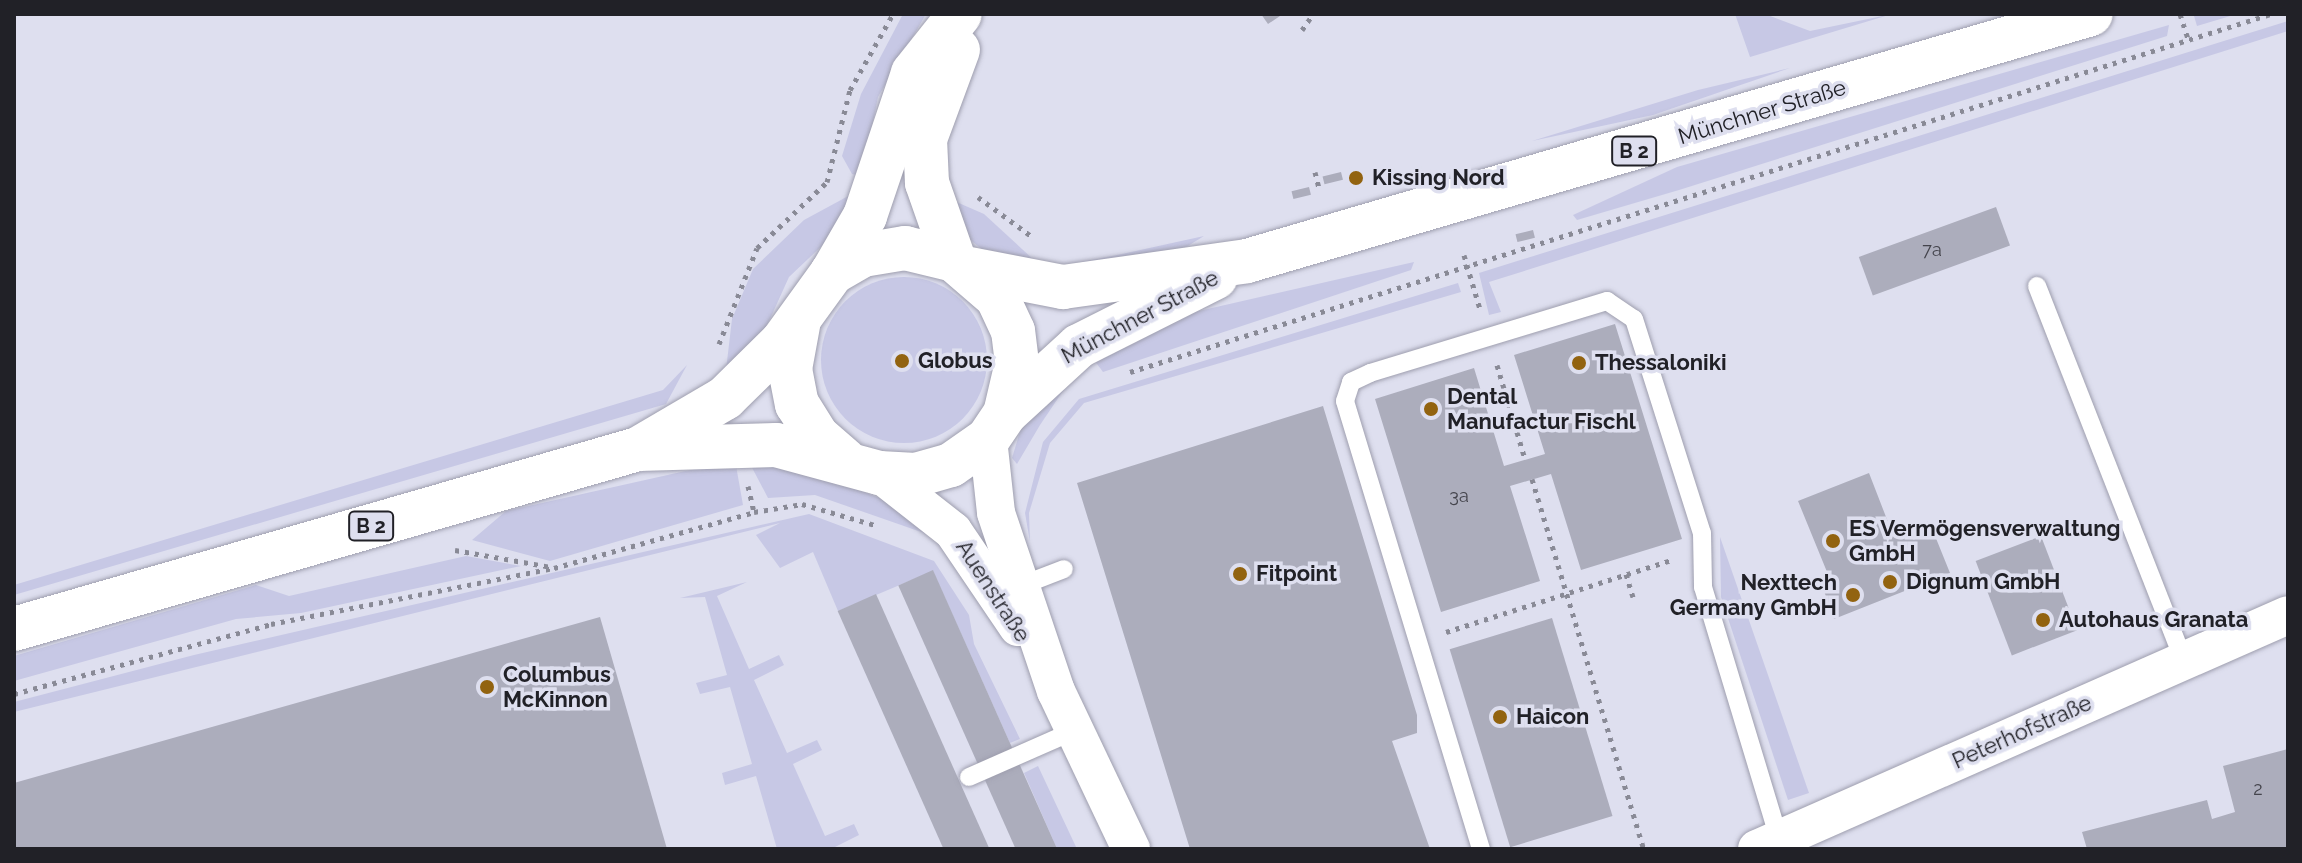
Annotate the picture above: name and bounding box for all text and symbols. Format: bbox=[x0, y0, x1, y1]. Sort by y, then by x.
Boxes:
street label: Münchner Straße bbox=[1675, 74, 1849, 150]
road number: B 2 bbox=[1610, 135, 1658, 167]
place label: Kissing Nord bbox=[1372, 165, 1505, 191]
marker: Kissing Nord bbox=[1347, 169, 1365, 187]
house number: 7a bbox=[1922, 239, 1942, 261]
street label: Münchner Straße bbox=[1057, 264, 1223, 370]
place label: Globus bbox=[918, 348, 993, 374]
place label: Thessaloniki bbox=[1595, 350, 1727, 376]
marker: Globus bbox=[893, 352, 911, 370]
marker: Thessaloniki bbox=[1570, 354, 1588, 372]
place label: Dental Manufactur Fischl bbox=[1447, 383, 1636, 434]
marker: Dental Manufactur Fischl bbox=[1422, 400, 1440, 418]
house number: 3a bbox=[1449, 485, 1469, 507]
road number: B 2 bbox=[347, 510, 395, 542]
place label: ES Vermögensverwaltung GmbH bbox=[1849, 515, 2121, 566]
marker: ES Vermögensverwaltung GmbH bbox=[1824, 532, 1842, 550]
street label: Auenstraße bbox=[950, 535, 1036, 647]
place label: Fitpoint bbox=[1256, 561, 1337, 587]
marker: Fitpoint bbox=[1231, 565, 1249, 583]
place label: Nexttech Germany GmbH bbox=[1669, 569, 1837, 620]
place label: Dignum GmbH bbox=[1906, 569, 2060, 595]
marker: Dignum GmbH bbox=[1881, 573, 1899, 591]
marker: Nexttech Germany GmbH bbox=[1844, 586, 1862, 604]
place label: Autohaus Granata bbox=[2059, 607, 2248, 633]
marker: Autohaus Granata bbox=[2034, 611, 2052, 629]
place label: Columbus McKinnon bbox=[503, 661, 611, 712]
marker: Columbus McKinnon bbox=[478, 678, 496, 696]
street label: Peterhofstraße bbox=[1948, 689, 2096, 775]
place label: Haicon bbox=[1516, 704, 1589, 730]
marker: Haicon bbox=[1491, 708, 1509, 726]
house number: 2 bbox=[2253, 778, 2263, 800]

